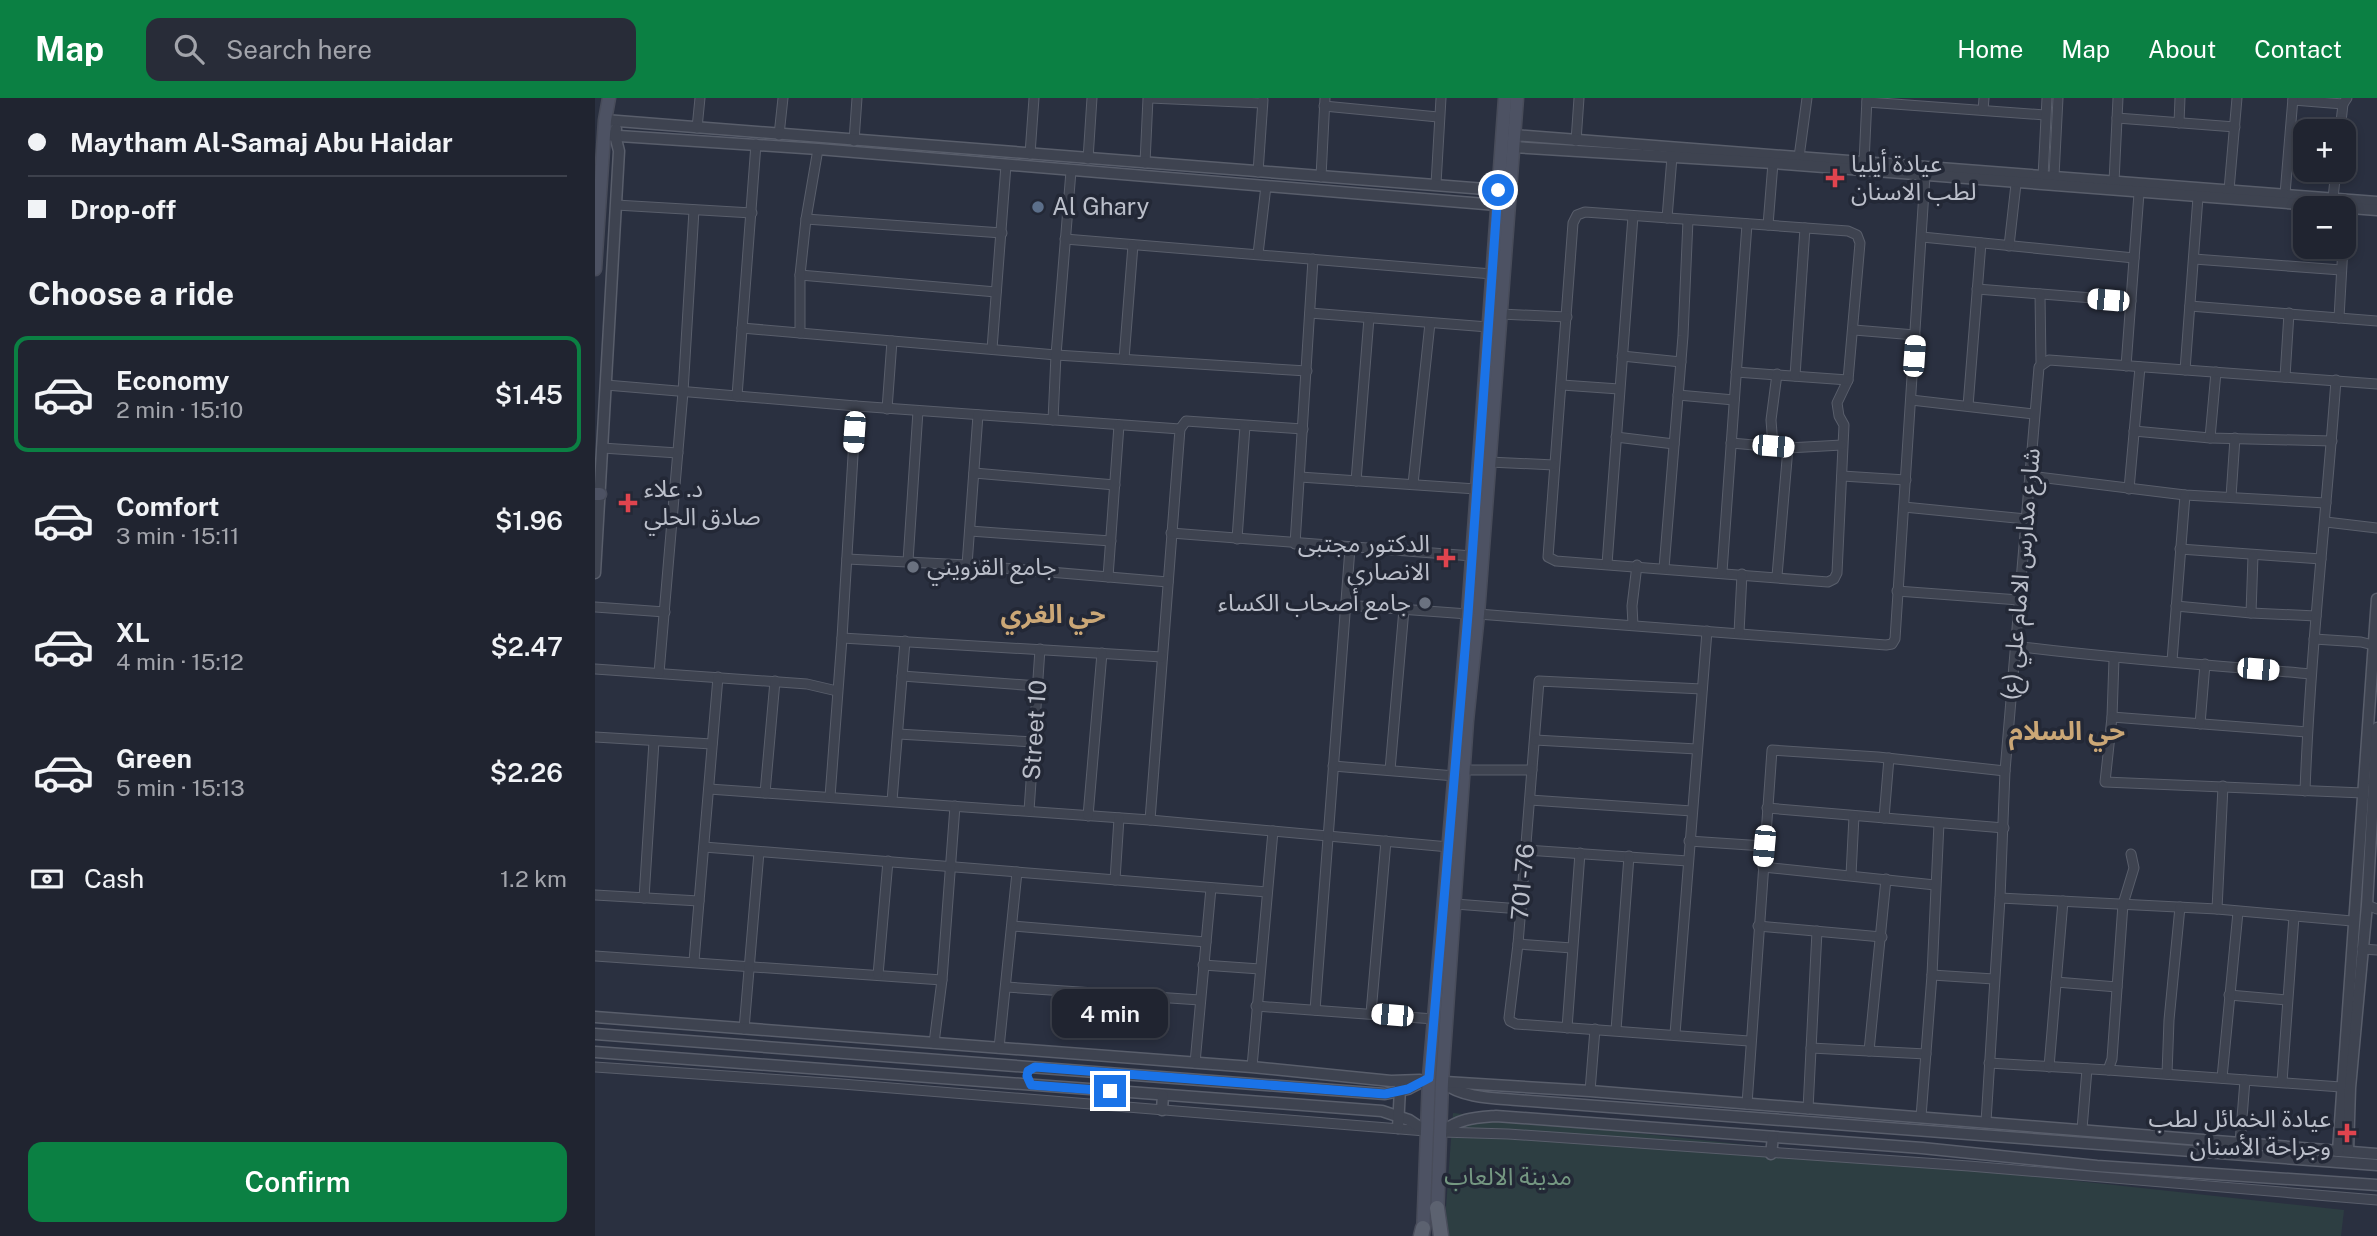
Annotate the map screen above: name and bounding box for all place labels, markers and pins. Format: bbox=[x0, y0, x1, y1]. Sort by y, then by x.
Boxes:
place label: عيادة أيليا لطب الاسنان bbox=[1851, 148, 1977, 206]
marker: عيادة أيليا لطب الاسنان bbox=[1825, 168, 1845, 188]
place label: Al Ghary bbox=[1052, 192, 1150, 220]
marker: Al Ghary bbox=[1030, 199, 1046, 215]
place label: د. علاء صادق الحلي bbox=[644, 474, 761, 536]
marker: د. علاء صادق الحلي bbox=[618, 493, 638, 513]
place label: الدكتور مجتبى الانصاري bbox=[1298, 529, 1430, 591]
marker: الدكتور مجتبى الانصاري bbox=[1436, 548, 1456, 568]
place label: جامع القزويني bbox=[927, 552, 1056, 586]
marker: جامع القزويني bbox=[905, 559, 921, 575]
place label: جامع أصحاب الكساء bbox=[1218, 587, 1411, 620]
marker: جامع أصحاب الكساء bbox=[1417, 595, 1433, 611]
place label: عيادة الخمائل لطب وجراحة الأسنان bbox=[2149, 1104, 2331, 1161]
marker: عيادة الخمائل لطب وجراحة الأسنان bbox=[2337, 1123, 2357, 1143]

